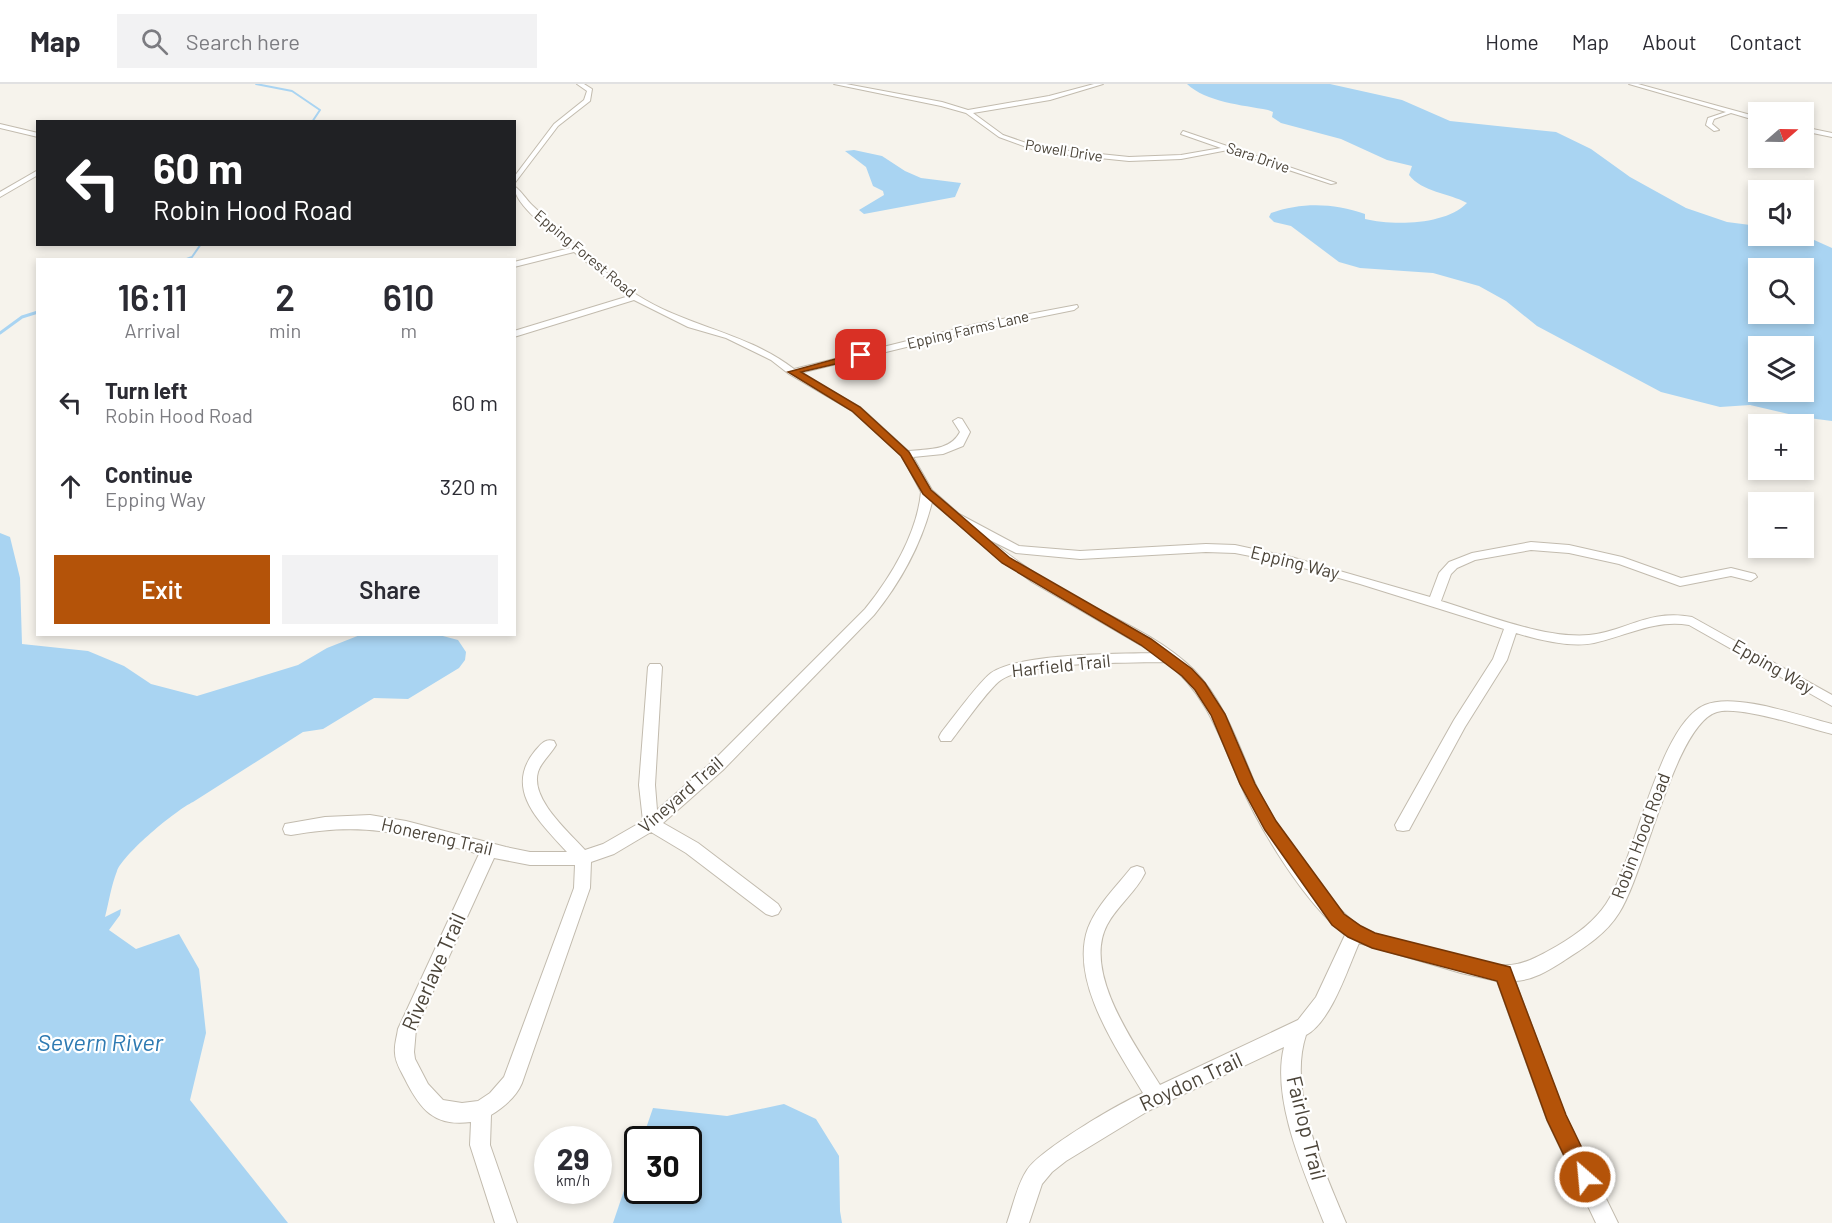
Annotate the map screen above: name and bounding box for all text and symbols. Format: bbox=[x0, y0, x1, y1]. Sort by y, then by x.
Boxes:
search box bbox=[117, 14, 537, 68]
text: Map bbox=[30, 24, 81, 58]
icon: search bbox=[138, 25, 171, 58]
text: Search here bbox=[186, 28, 300, 54]
text: Home bbox=[1485, 29, 1539, 54]
text: Map bbox=[1572, 29, 1609, 54]
text: About bbox=[1642, 29, 1697, 54]
text: Contact bbox=[1730, 29, 1802, 54]
north arrow bbox=[1748, 102, 1814, 168]
map controls bbox=[1748, 102, 1814, 558]
street label: Powell Drive bbox=[1024, 135, 1104, 165]
street label: Sara Drive bbox=[1224, 138, 1292, 176]
text: 60 m bbox=[153, 142, 243, 192]
icon: left bbox=[54, 144, 132, 222]
button: sound bbox=[1748, 180, 1814, 246]
text: Robin Hood Road bbox=[153, 193, 353, 225]
street label: Epping Forest Road bbox=[531, 206, 640, 301]
button: search bbox=[1748, 258, 1814, 324]
text: 16:11 bbox=[117, 275, 188, 318]
text: 2 bbox=[275, 275, 295, 318]
text: 610 bbox=[383, 275, 435, 318]
street label: Epping Farms Lane bbox=[905, 306, 1030, 352]
text: Arrival bbox=[125, 318, 180, 342]
text: min bbox=[269, 318, 301, 342]
text: m bbox=[400, 318, 417, 342]
pin bbox=[835, 329, 886, 380]
button: layers bbox=[1748, 336, 1814, 402]
icon: arrive bbox=[844, 338, 877, 371]
text: Turn left bbox=[105, 377, 188, 403]
icon: left bbox=[54, 386, 87, 419]
text: 60 m bbox=[452, 389, 498, 415]
text: Robin Hood Road bbox=[105, 403, 253, 427]
button: + bbox=[1748, 414, 1814, 480]
text: Continue bbox=[105, 461, 193, 487]
icon: ahead bbox=[54, 470, 87, 503]
text: 320 m bbox=[440, 473, 498, 499]
text: Epping Way bbox=[105, 487, 206, 511]
button: − bbox=[1748, 492, 1814, 558]
street label: Epping Way bbox=[1249, 540, 1342, 584]
button: Exit bbox=[54, 555, 270, 624]
button: Share bbox=[282, 555, 498, 624]
street label: Epping Way bbox=[1729, 634, 1818, 698]
street label: Harfield Trail bbox=[1010, 649, 1111, 681]
street label: Vineyard Trail bbox=[633, 751, 727, 837]
street label: Robin Hood Road bbox=[1606, 770, 1674, 902]
street label: Honereng Trail bbox=[379, 813, 495, 860]
street label: Riverlave Trail bbox=[395, 909, 470, 1034]
water label: Severn River bbox=[37, 1027, 165, 1056]
street label: Roydon Trail bbox=[1135, 1046, 1246, 1115]
street label: Fairlop Trail bbox=[1282, 1073, 1332, 1182]
speed limit sign: 30 bbox=[624, 1126, 702, 1204]
text: 29 bbox=[557, 1140, 589, 1176]
position arrow bbox=[1553, 1145, 1617, 1209]
text: km/h bbox=[556, 1171, 590, 1189]

